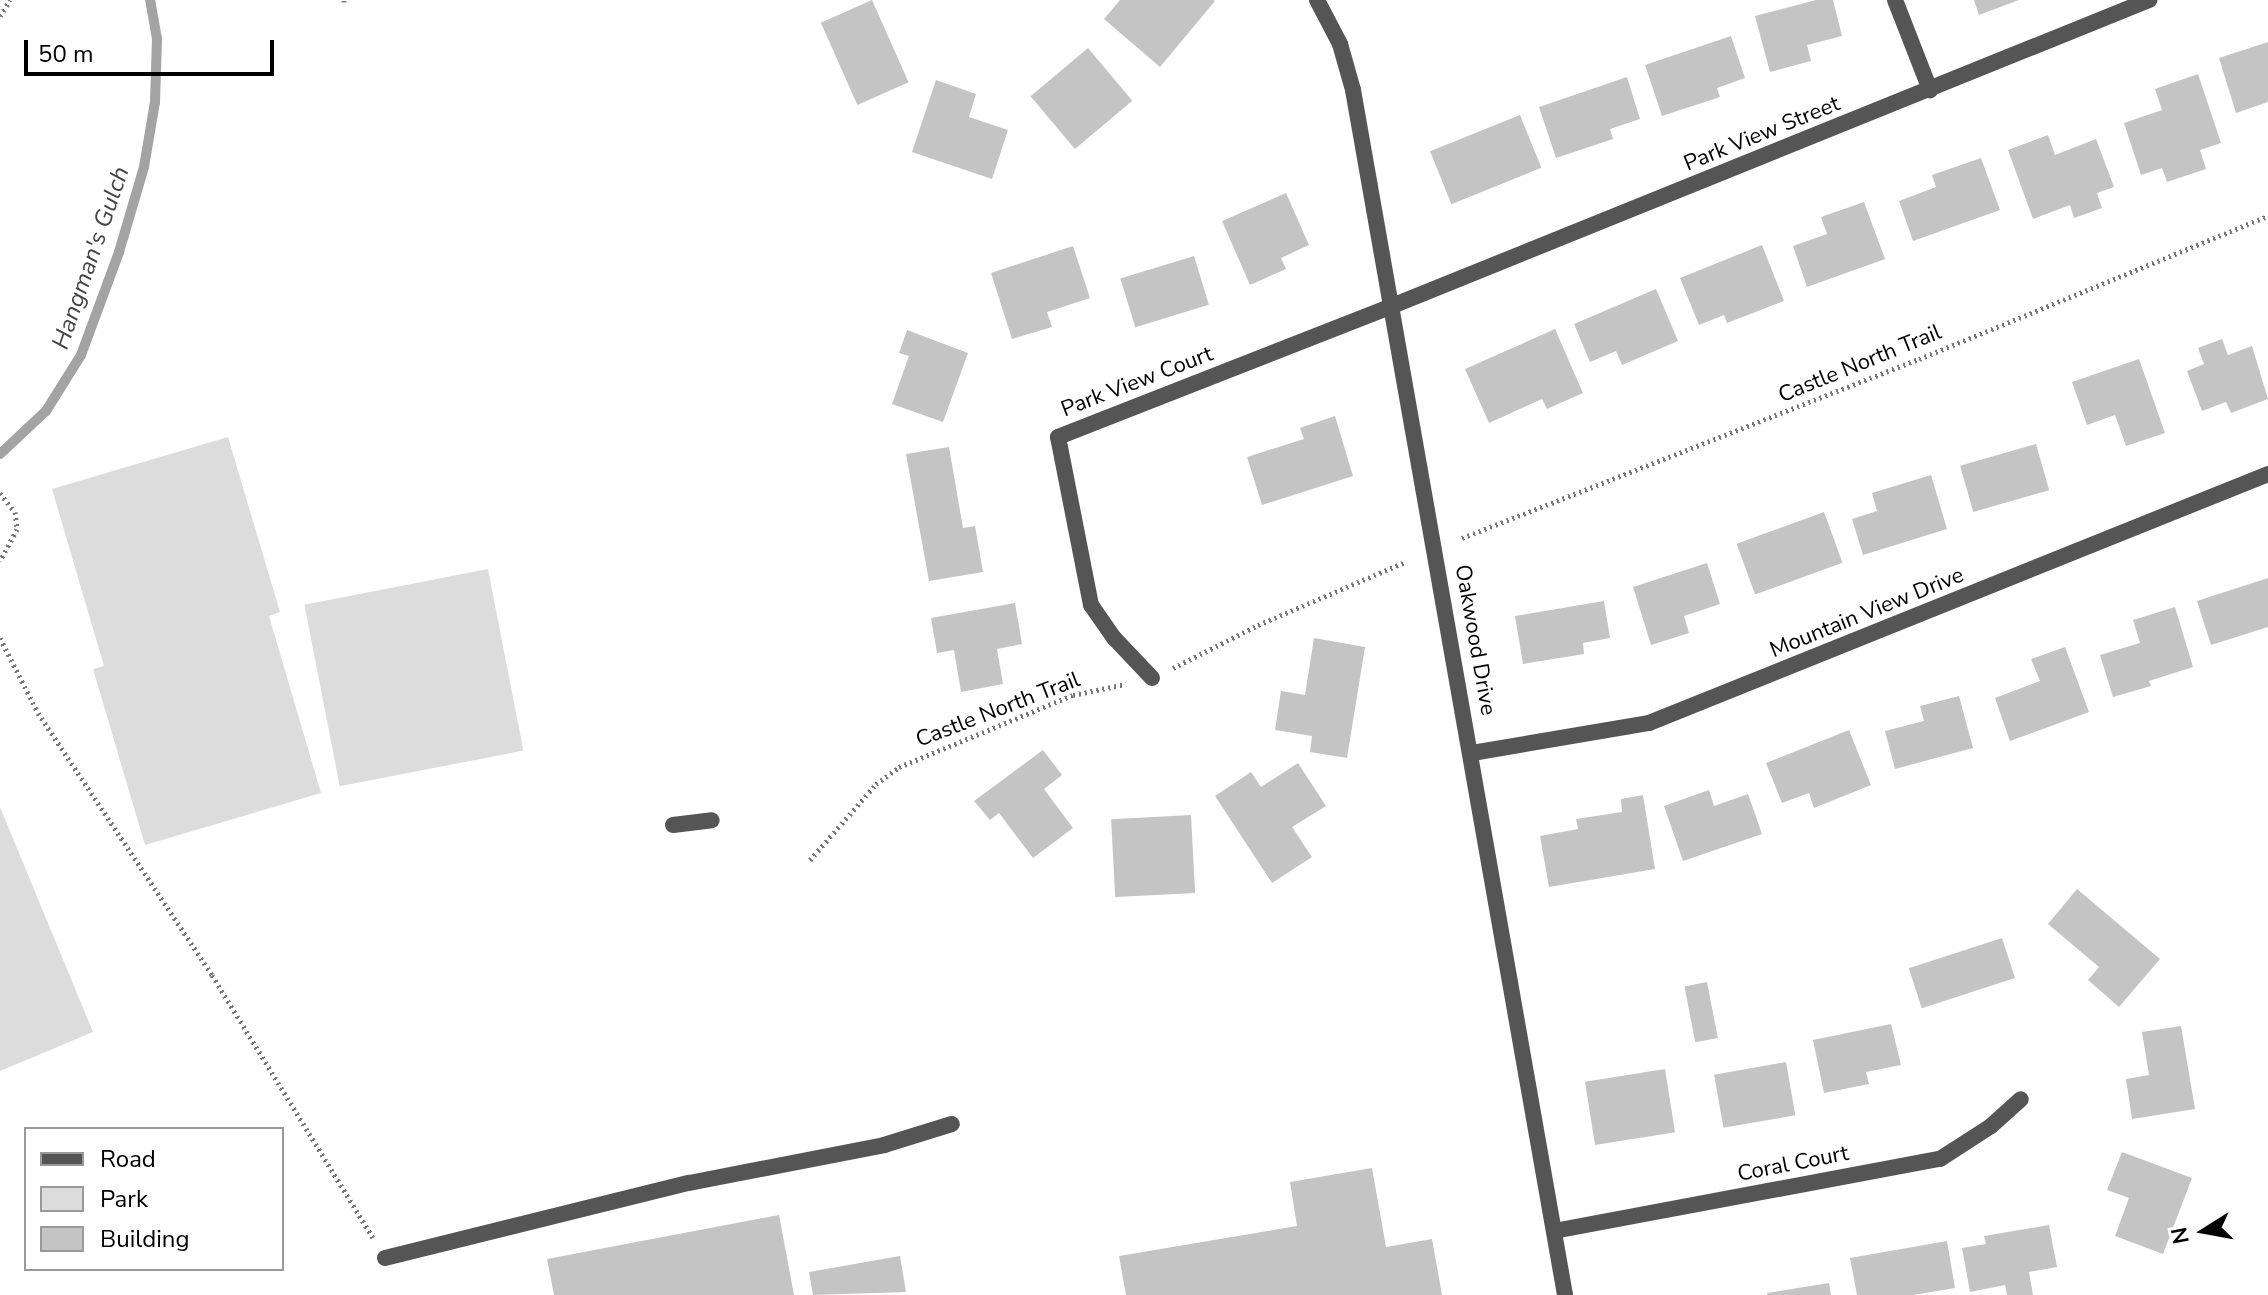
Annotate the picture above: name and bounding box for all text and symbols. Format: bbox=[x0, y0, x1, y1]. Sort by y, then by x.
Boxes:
scale bar bbox=[28, 24, 278, 74]
text: 50 m bbox=[38, 38, 94, 70]
street label: Park View Street bbox=[1680, 91, 1844, 177]
water label: Hangman's Gulch bbox=[46, 163, 136, 353]
street label: Castle North Trail bbox=[1775, 319, 1945, 409]
street label: Park View Court bbox=[1057, 341, 1217, 423]
street label: Mountain View Drive bbox=[1766, 562, 1968, 664]
street label: Oakwood Drive bbox=[1449, 563, 1501, 717]
street label: Castle North Trail bbox=[912, 667, 1084, 753]
legend bbox=[24, 1127, 284, 1271]
street label: Coral Court bbox=[1735, 1140, 1851, 1188]
text: Road bbox=[100, 1143, 156, 1175]
text: Park bbox=[100, 1183, 148, 1215]
north arrow bbox=[2164, 1191, 2244, 1271]
text: Building bbox=[100, 1223, 190, 1255]
text: N bbox=[2164, 1225, 2197, 1247]

